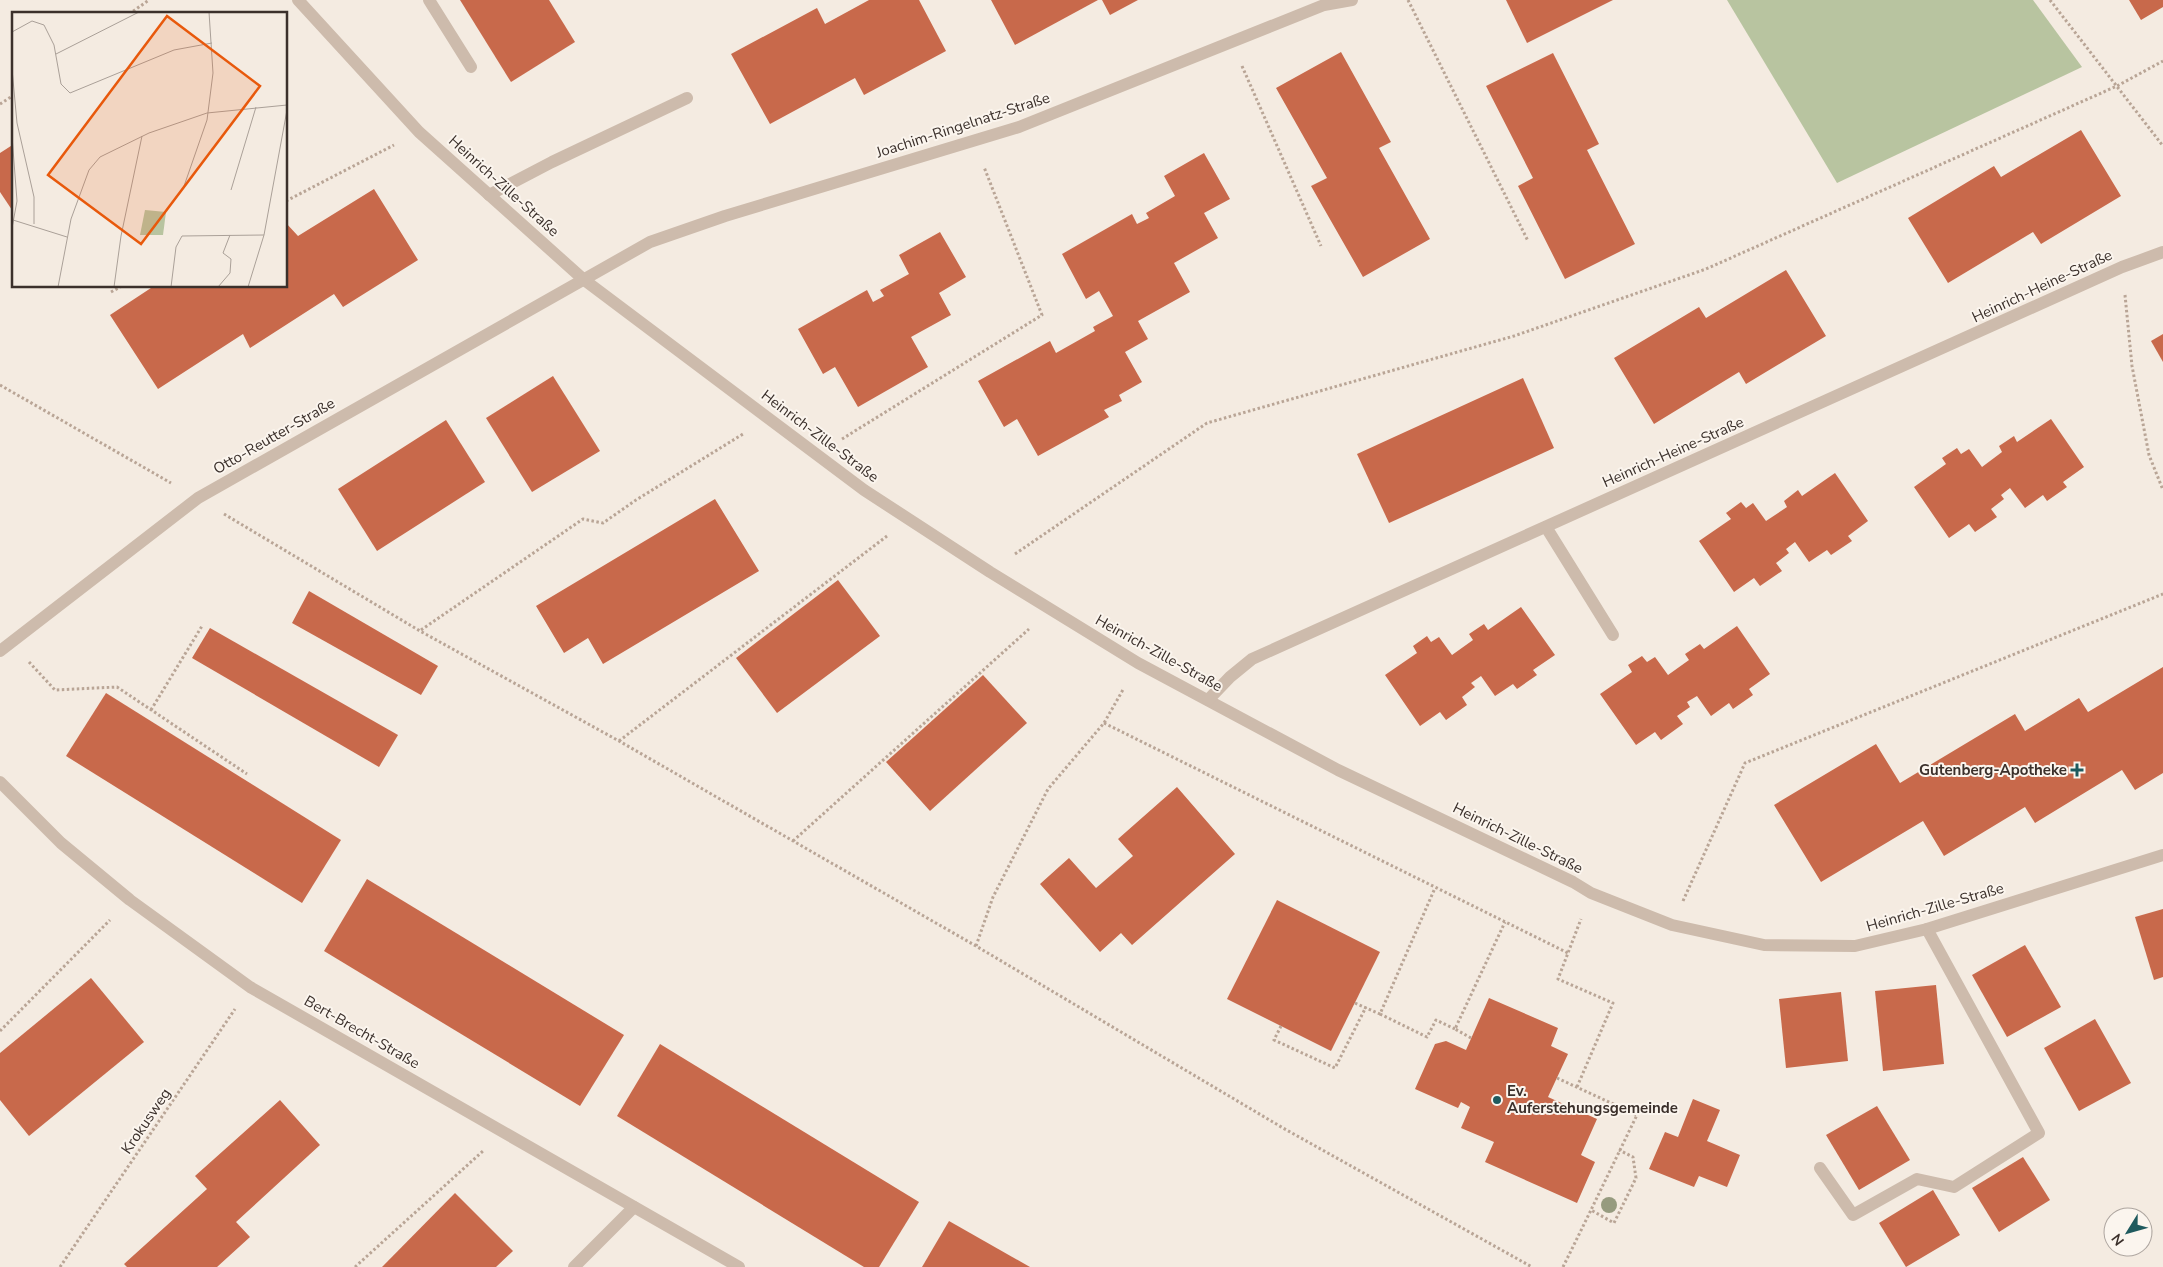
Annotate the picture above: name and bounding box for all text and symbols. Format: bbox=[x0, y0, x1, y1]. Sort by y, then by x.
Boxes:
inset map bbox=[12, 12, 288, 288]
street label: Joachim-Ringelnatz-Straße bbox=[873, 87, 1052, 163]
street label: Heinrich-Zille-Straße bbox=[444, 131, 564, 241]
street label: Heinrich-Heine-Straße bbox=[1969, 245, 2115, 327]
street label: Heinrich-Zille-Straße bbox=[757, 385, 883, 487]
street label: Otto-Reutter-Straße bbox=[210, 393, 338, 479]
street label: Heinrich-Heine-Straße bbox=[1599, 412, 1747, 492]
street label: Heinrich-Zille-Straße bbox=[1092, 610, 1226, 696]
place label: Gutenberg-Apotheke bbox=[1919, 760, 2067, 780]
marker: Gutenberg-Apotheke bbox=[2071, 764, 2083, 776]
street label: Heinrich-Zille-Straße bbox=[1450, 798, 1586, 878]
street label: Heinrich-Zille-Straße bbox=[1864, 878, 2006, 936]
street label: Bert-Brecht-Straße bbox=[301, 991, 423, 1073]
place label: Ev. Auferstehungsgemeinde bbox=[1507, 1081, 1678, 1118]
street label: Krokusweg bbox=[117, 1084, 175, 1158]
marker: Ev. Auferstehungsgemeinde bbox=[1491, 1094, 1503, 1106]
north arrow bbox=[2103, 1207, 2153, 1257]
text: N bbox=[2107, 1230, 2129, 1249]

